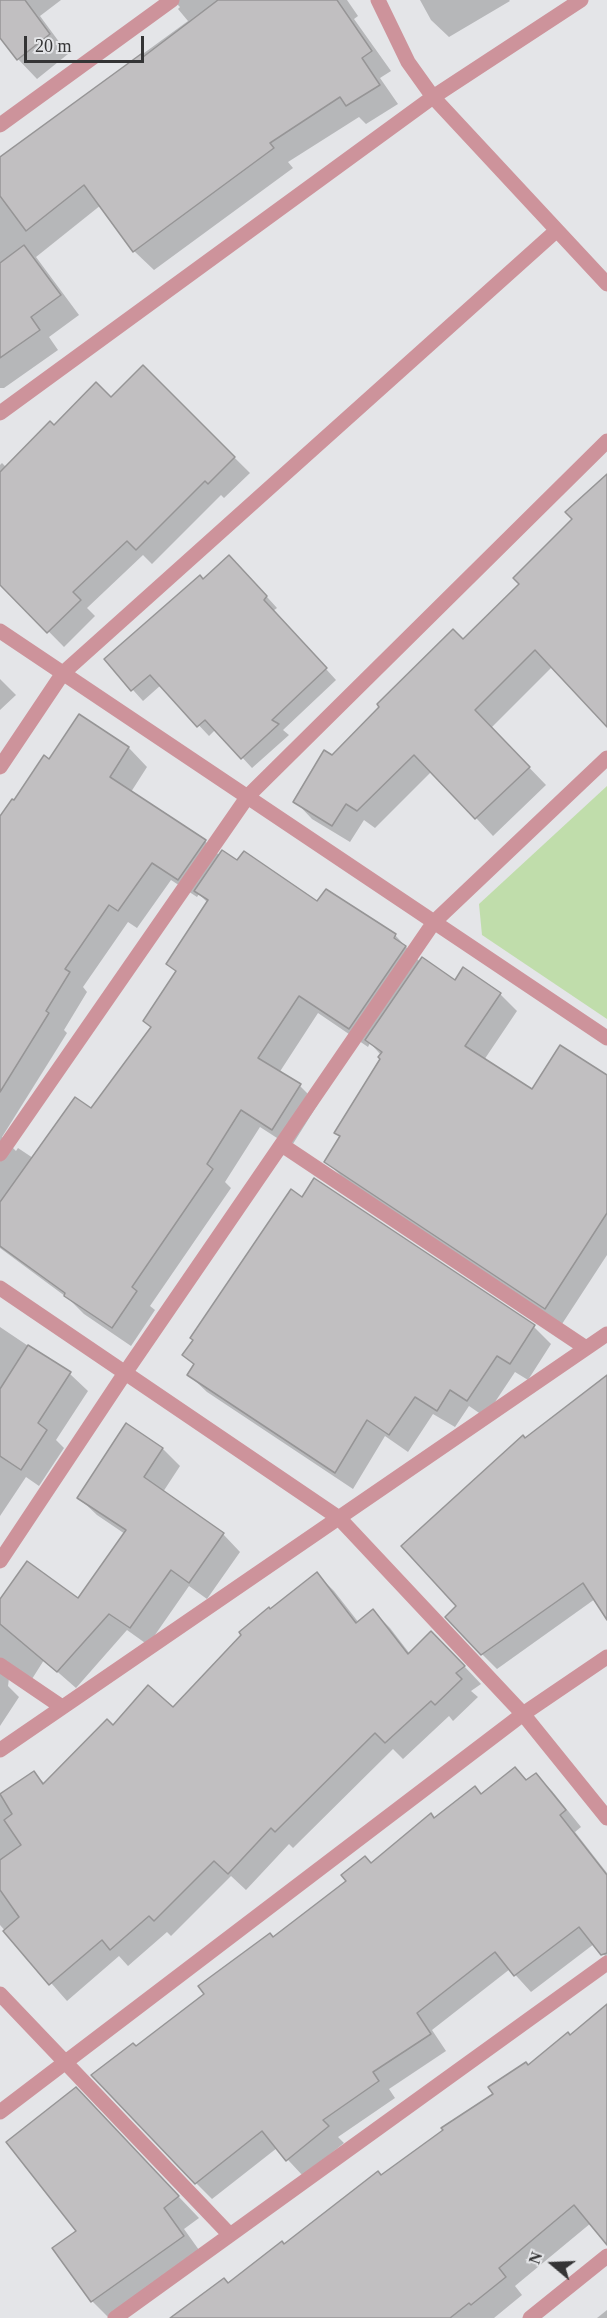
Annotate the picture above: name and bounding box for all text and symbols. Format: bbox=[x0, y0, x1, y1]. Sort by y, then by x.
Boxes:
scale bar bbox=[27, 24, 147, 62]
text: 20 m bbox=[35, 36, 72, 56]
north arrow bbox=[523, 2234, 583, 2294]
text: N bbox=[526, 2250, 545, 2266]

